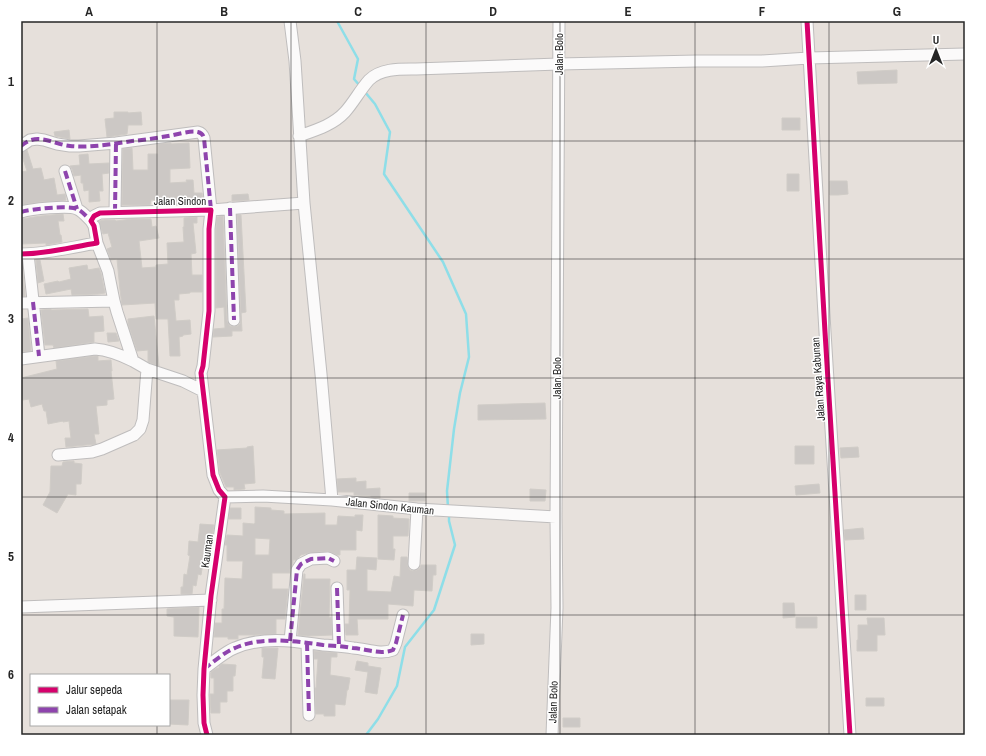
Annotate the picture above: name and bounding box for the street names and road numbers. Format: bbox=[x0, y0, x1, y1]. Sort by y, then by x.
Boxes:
street label: Jalan Bolo bbox=[552, 33, 566, 75]
street label: Jalan Sindon bbox=[154, 194, 206, 208]
street label: Jalan Raya Kabunan bbox=[808, 337, 828, 421]
street label: Jalan Bolo bbox=[550, 357, 564, 399]
street label: Jalan Sindon Kauman bbox=[345, 494, 435, 518]
street label: Kauman bbox=[198, 533, 216, 569]
street label: Jalan Bolo bbox=[545, 681, 561, 723]

